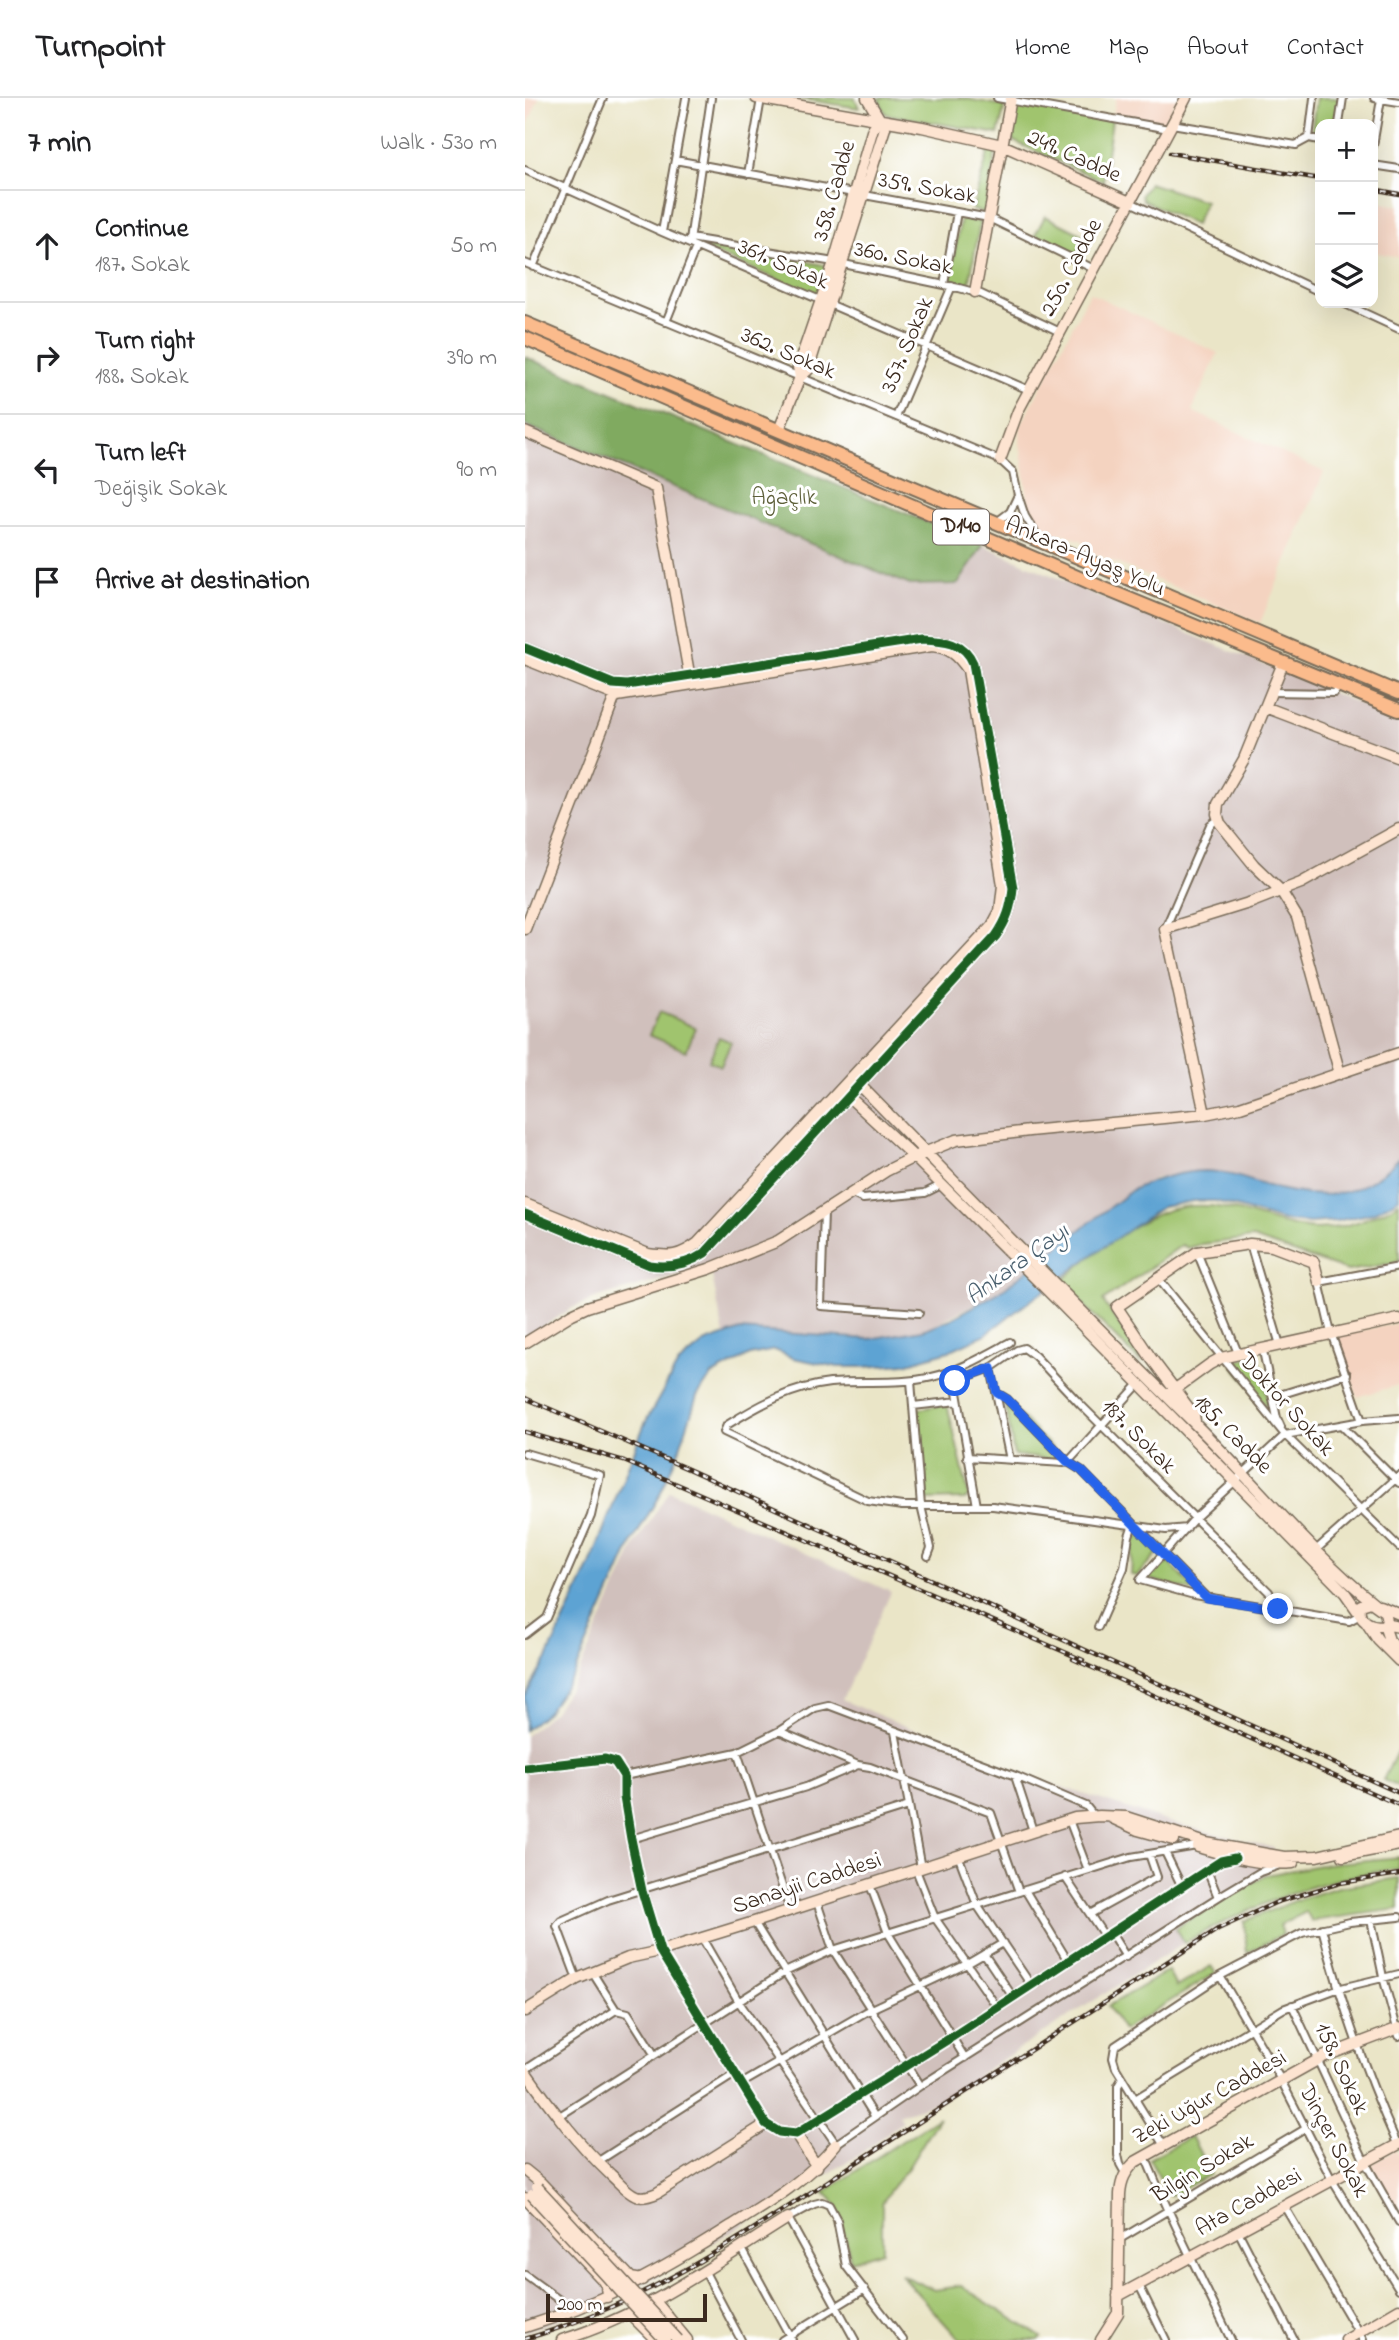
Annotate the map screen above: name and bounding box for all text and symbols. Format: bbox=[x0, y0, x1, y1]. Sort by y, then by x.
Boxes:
text: Turnpoint bbox=[35, 24, 166, 72]
text: Home bbox=[1015, 31, 1071, 66]
text: Map bbox=[1109, 31, 1149, 66]
text: About bbox=[1187, 31, 1249, 66]
text: Contact bbox=[1287, 31, 1364, 66]
map controls bbox=[1315, 119, 1378, 308]
button: + bbox=[1315, 119, 1378, 182]
text: 7 min bbox=[28, 122, 91, 166]
street label: 249. Cadde bbox=[1022, 122, 1127, 193]
text: Walk · 530 m bbox=[380, 127, 497, 160]
street label: 358. Cadde bbox=[805, 136, 865, 245]
street label: 359. Sokak bbox=[876, 164, 979, 214]
button: − bbox=[1315, 182, 1378, 245]
text: Continue bbox=[95, 211, 188, 249]
street label: 250. Cadde bbox=[1033, 213, 1112, 323]
icon: ahead bbox=[28, 227, 66, 265]
text: 50 m bbox=[450, 230, 497, 263]
street label: 361. Sokak bbox=[732, 231, 834, 299]
street label: 360. Sokak bbox=[851, 233, 955, 285]
button: layers bbox=[1315, 245, 1378, 308]
text: 187. Sokak bbox=[95, 249, 189, 282]
street label: 357. Sokak bbox=[873, 291, 943, 398]
street label: 362. Sokak bbox=[735, 319, 841, 389]
text: Turn right bbox=[95, 323, 195, 361]
icon: right bbox=[28, 339, 66, 377]
text: 390 m bbox=[447, 342, 497, 375]
text: 188. Sokak bbox=[95, 361, 189, 394]
text: Turn left bbox=[95, 435, 186, 473]
icon: left bbox=[28, 451, 66, 489]
text: 90 m bbox=[457, 454, 497, 487]
text: Değişik Sokak bbox=[95, 473, 227, 506]
park label: Ağaçlık bbox=[751, 482, 818, 516]
street label: Ankara-Ayaş Yolu bbox=[999, 508, 1170, 607]
road number: D140 bbox=[933, 510, 989, 544]
icon: arrive bbox=[28, 563, 66, 601]
text: Arrive at destination bbox=[95, 563, 310, 601]
water label: Ankara Çayı bbox=[959, 1215, 1077, 1315]
street label: Doktor Sokak bbox=[1230, 1345, 1342, 1465]
route start bbox=[939, 1365, 970, 1396]
street label: 185. Cadde bbox=[1185, 1388, 1280, 1483]
street label: 187. Sokak bbox=[1093, 1392, 1184, 1483]
route end bbox=[1262, 1593, 1293, 1624]
street label: Sanayii Caddesi bbox=[728, 1844, 886, 1926]
street label: 158. Sokak bbox=[1305, 2018, 1377, 2121]
street label: Zeki Uğur Caddesi bbox=[1127, 2042, 1293, 2155]
street label: Dinçer Sokak bbox=[1289, 2077, 1377, 2204]
street label: Bilgin Sokak bbox=[1145, 2125, 1262, 2214]
street label: Ata Caddesi bbox=[1190, 2160, 1308, 2246]
scale bar bbox=[546, 2291, 707, 2323]
text: 200 m bbox=[557, 2292, 602, 2319]

